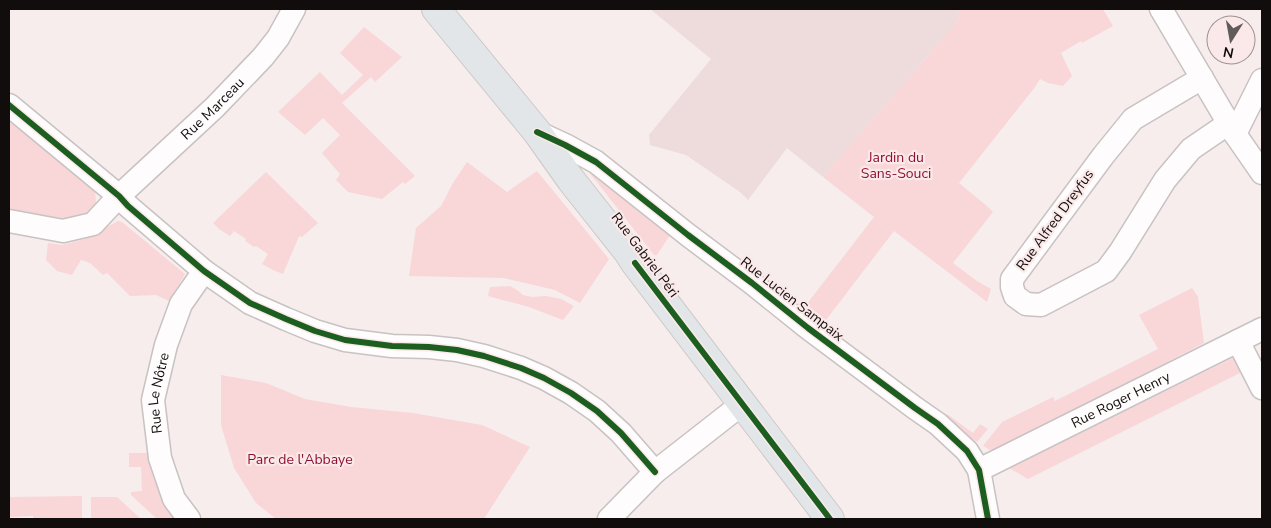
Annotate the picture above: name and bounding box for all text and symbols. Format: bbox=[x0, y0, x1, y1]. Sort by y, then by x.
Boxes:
north arrow bbox=[1206, 15, 1256, 65]
text: N bbox=[1222, 42, 1236, 63]
street label: Rue Marceau bbox=[176, 73, 248, 144]
park label: Jardin du Sans-Souci bbox=[861, 148, 931, 183]
street label: Rue Alfred Dreyfus bbox=[1012, 165, 1098, 274]
street label: Rue Gabriel Péri bbox=[607, 209, 683, 301]
street label: Rue Lucien Sampaix bbox=[736, 253, 848, 346]
street label: Rue Le Nôtre bbox=[143, 351, 173, 435]
street label: Rue Roger Henry bbox=[1068, 367, 1174, 432]
park label: Parc de l'Abbaye bbox=[247, 450, 353, 469]

